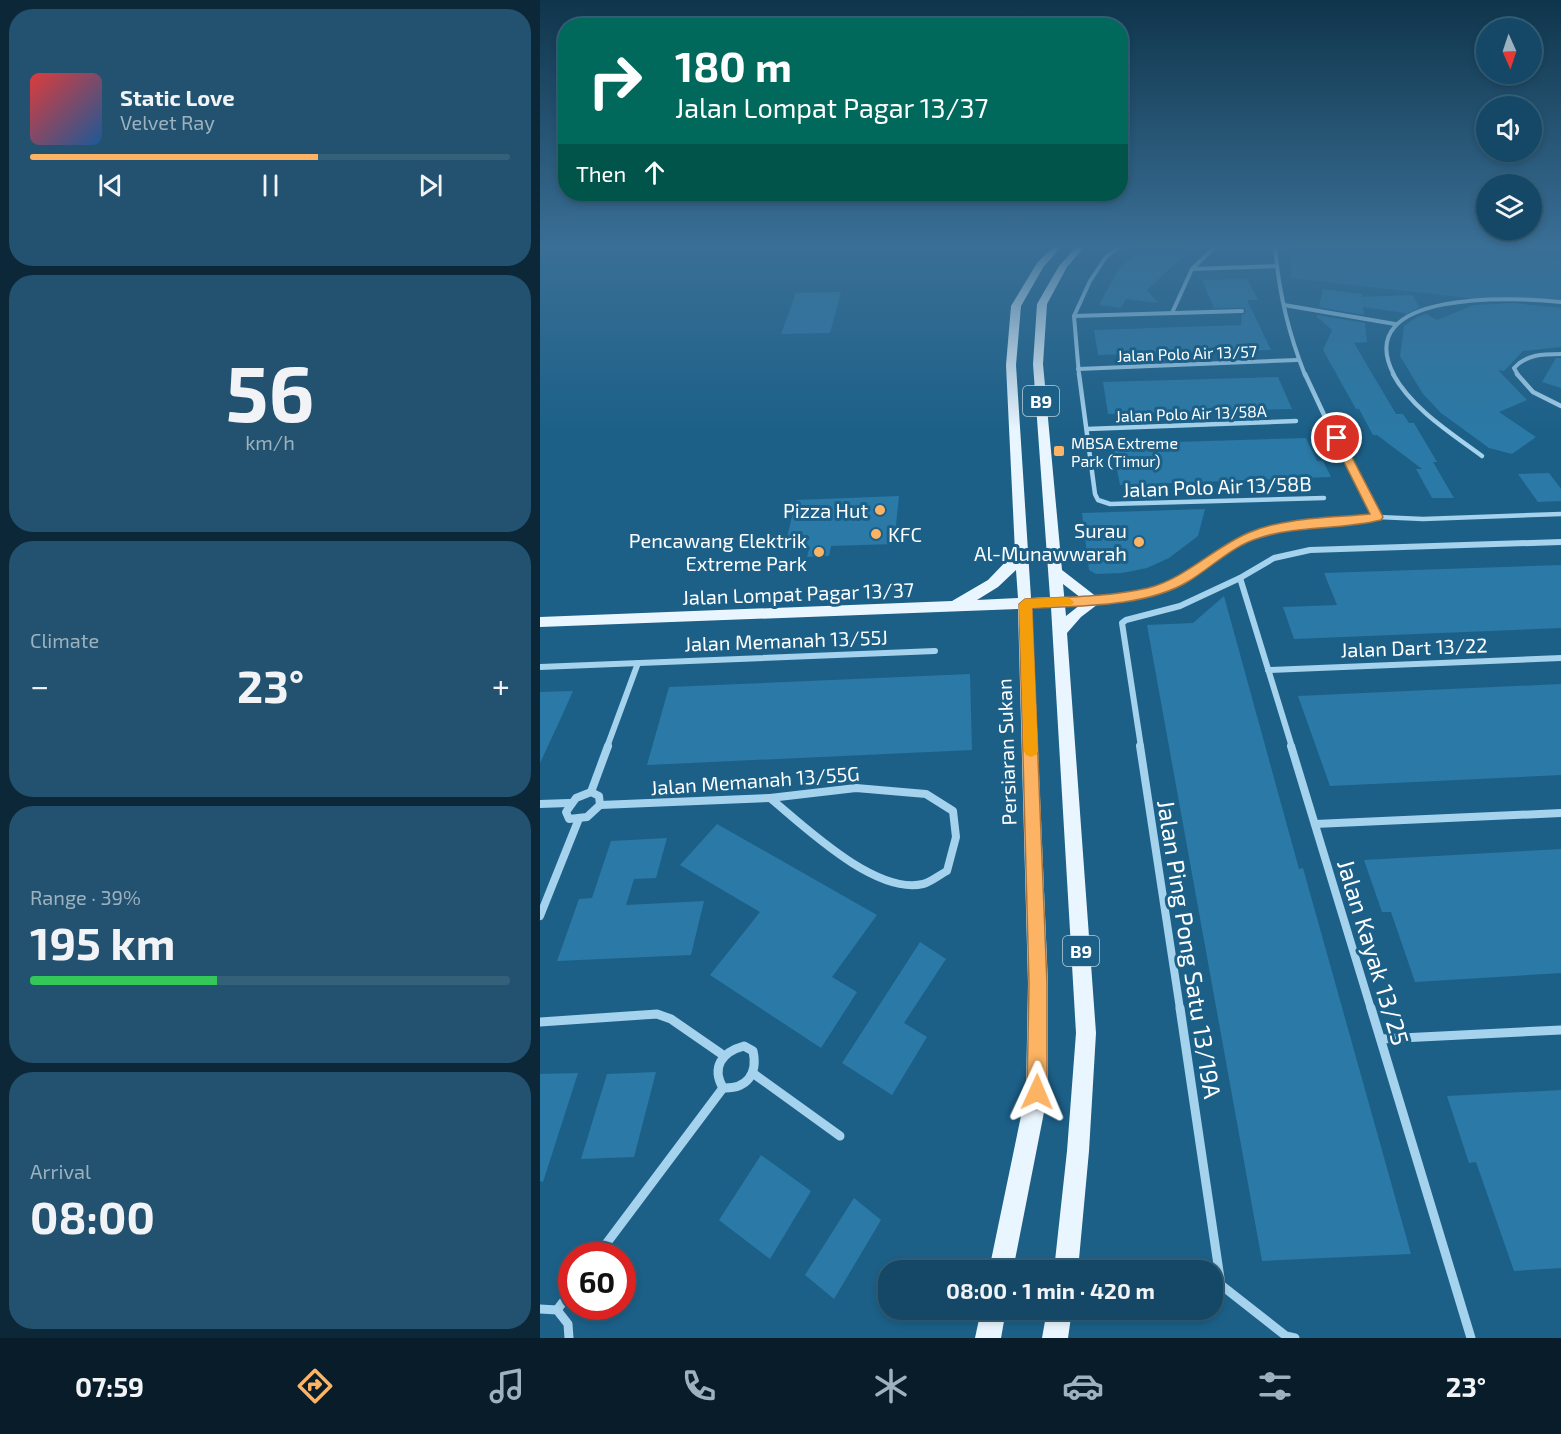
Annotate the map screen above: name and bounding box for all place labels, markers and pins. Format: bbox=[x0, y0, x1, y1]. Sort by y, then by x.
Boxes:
pin bbox=[1311, 412, 1362, 463]
place label: MBSA Extreme Park (Timur) bbox=[1071, 433, 1178, 470]
marker: MBSA Extreme Park (Timur) bbox=[1052, 444, 1066, 458]
place label: Pizza Hut bbox=[783, 498, 868, 522]
marker: Pizza Hut bbox=[873, 503, 887, 517]
place label: Surau Al-Munawwarah bbox=[974, 518, 1127, 565]
place label: KFC bbox=[888, 522, 922, 546]
marker: KFC bbox=[869, 527, 883, 541]
place label: Pencawang Elektrik Extreme Park bbox=[629, 528, 807, 575]
marker: Surau Al-Munawwarah bbox=[1132, 535, 1146, 549]
marker: Pencawang Elektrik Extreme Park bbox=[812, 545, 826, 559]

